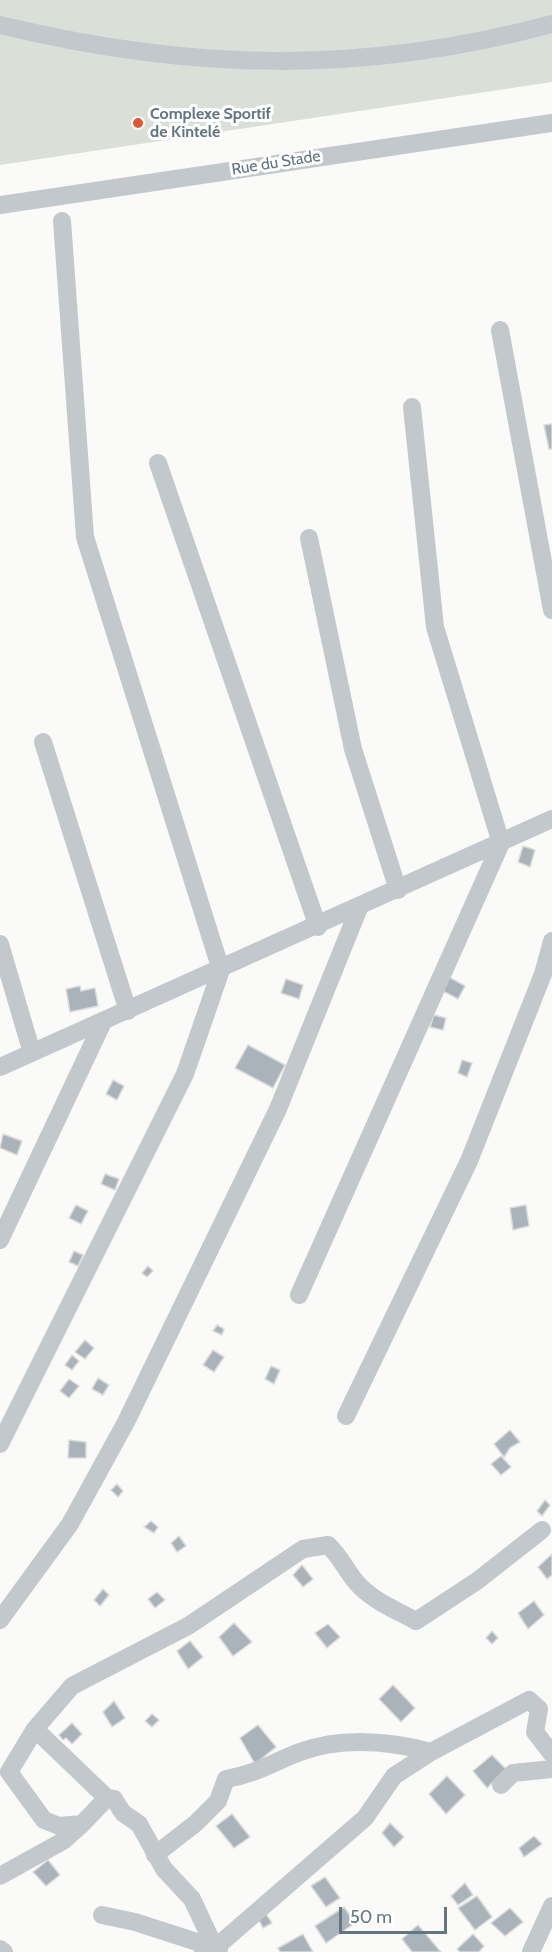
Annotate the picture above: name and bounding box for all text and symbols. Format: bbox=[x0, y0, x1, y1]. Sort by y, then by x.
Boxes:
place label: Complexe Sportif de Kintelé bbox=[150, 104, 271, 142]
marker: Complexe Sportif de Kintelé bbox=[131, 116, 145, 130]
street label: Rue du Stade bbox=[230, 146, 322, 180]
scale bar bbox=[342, 1895, 450, 1933]
text: 50 m bbox=[350, 1906, 392, 1928]

